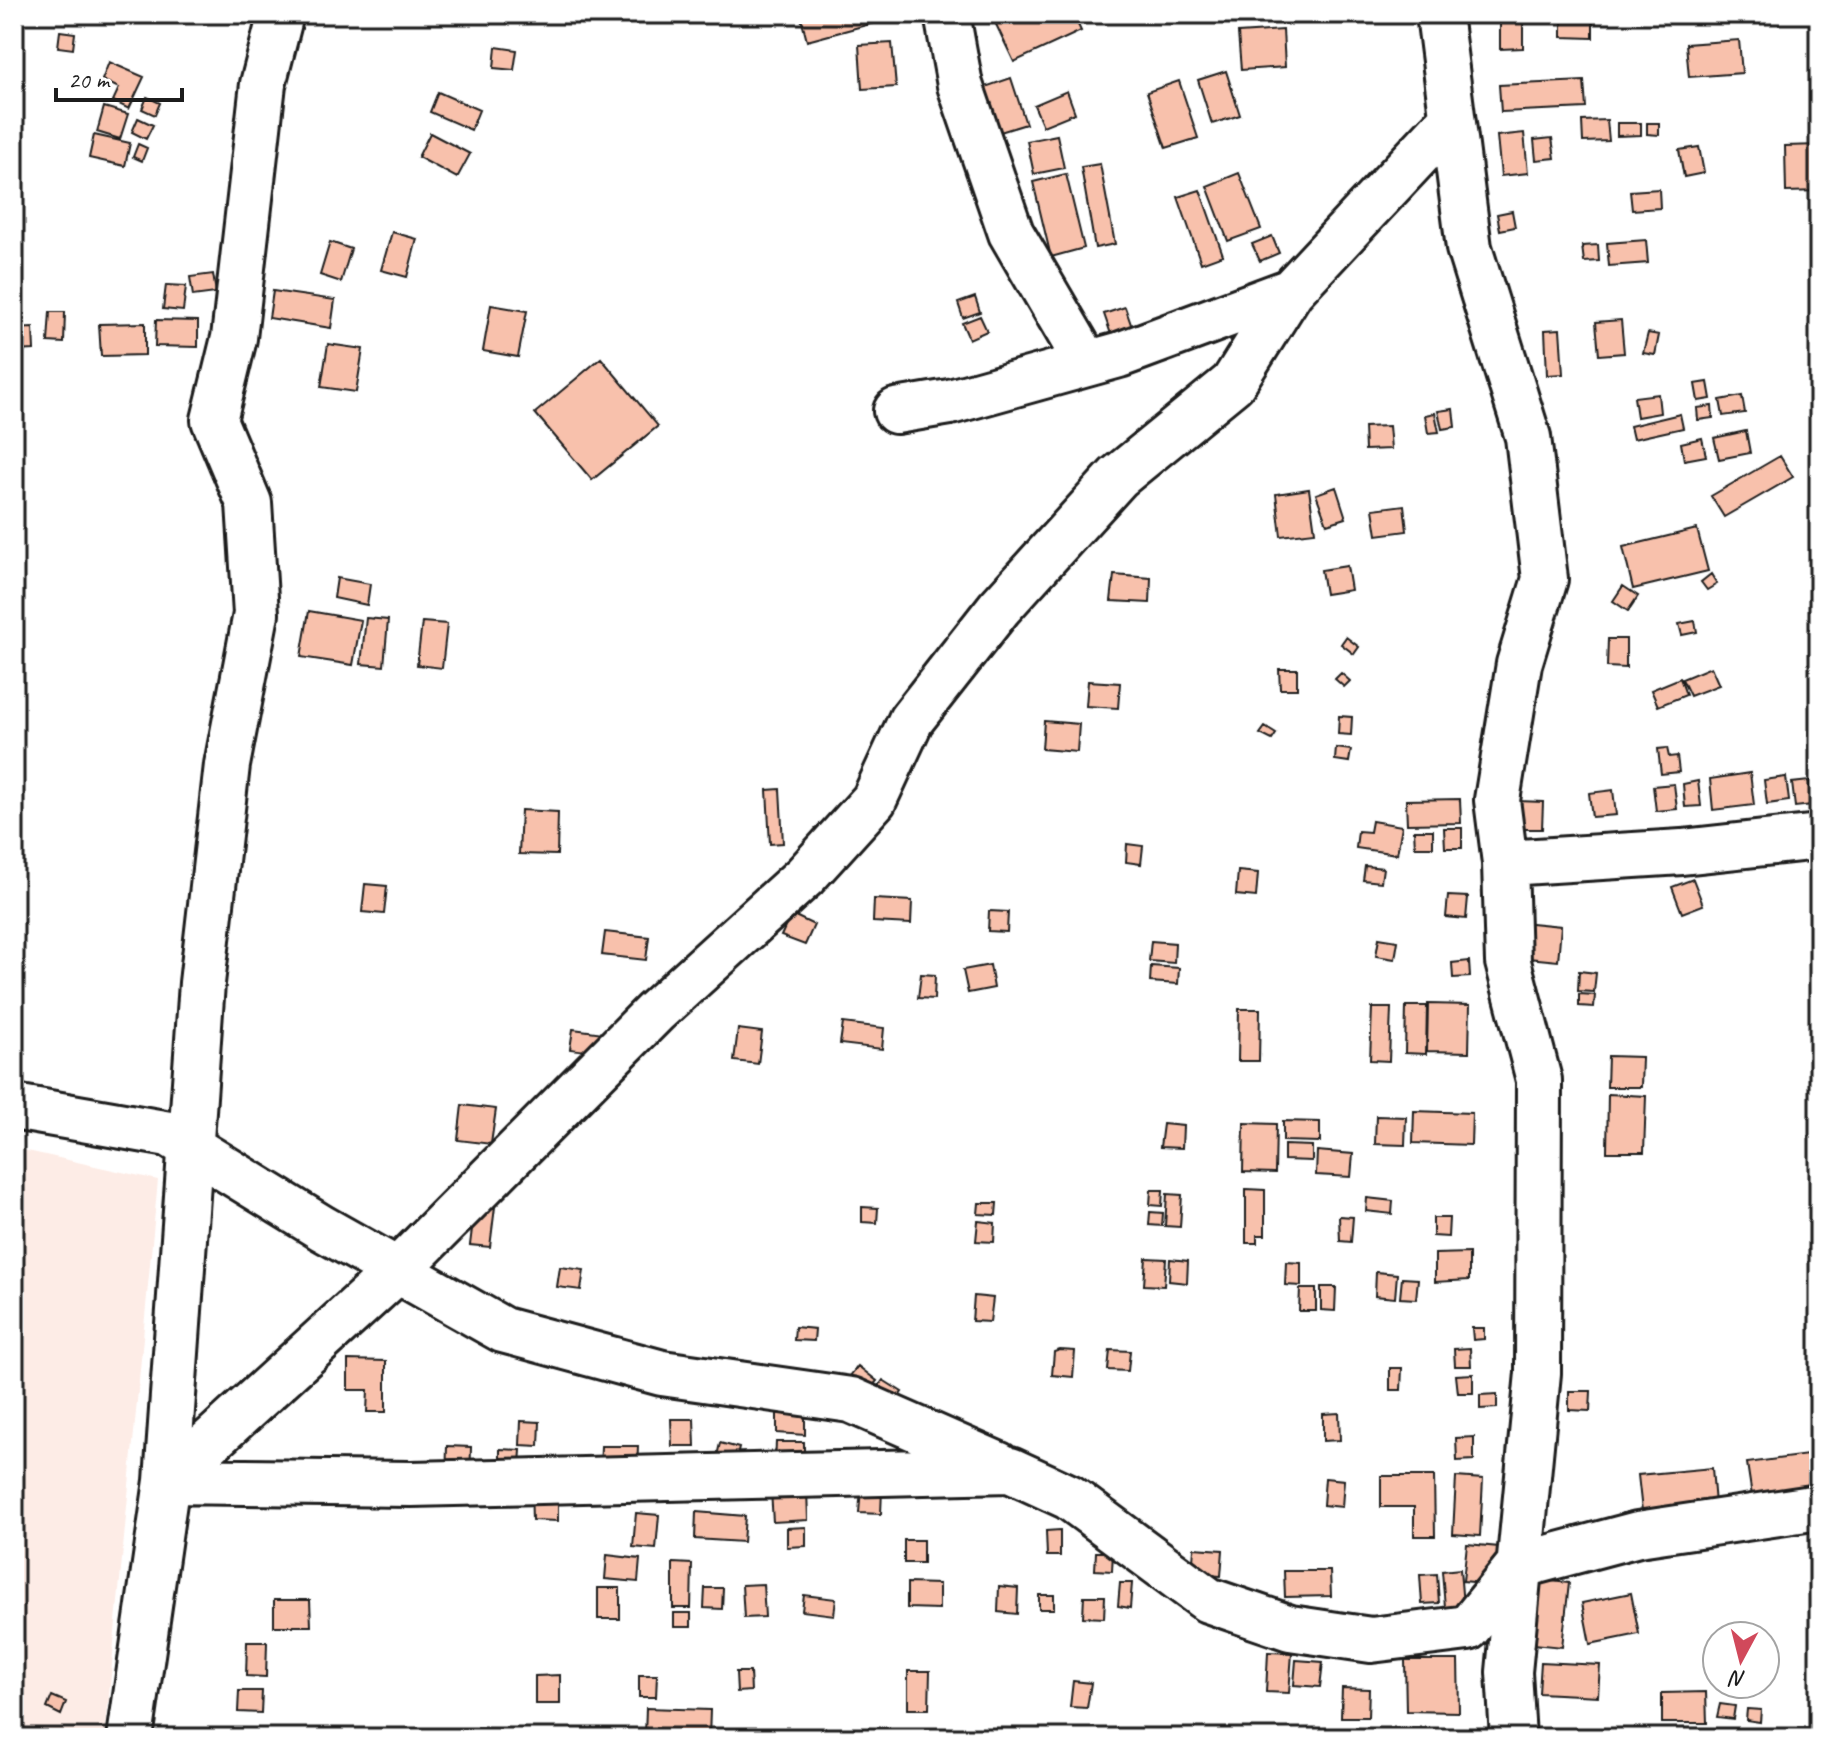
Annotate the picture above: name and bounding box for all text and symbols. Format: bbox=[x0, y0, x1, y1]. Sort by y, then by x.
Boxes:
scale bar bbox=[56, 52, 182, 102]
text: 20 m bbox=[68, 65, 111, 95]
north arrow bbox=[1701, 1620, 1781, 1700]
text: N bbox=[1727, 1664, 1747, 1694]

